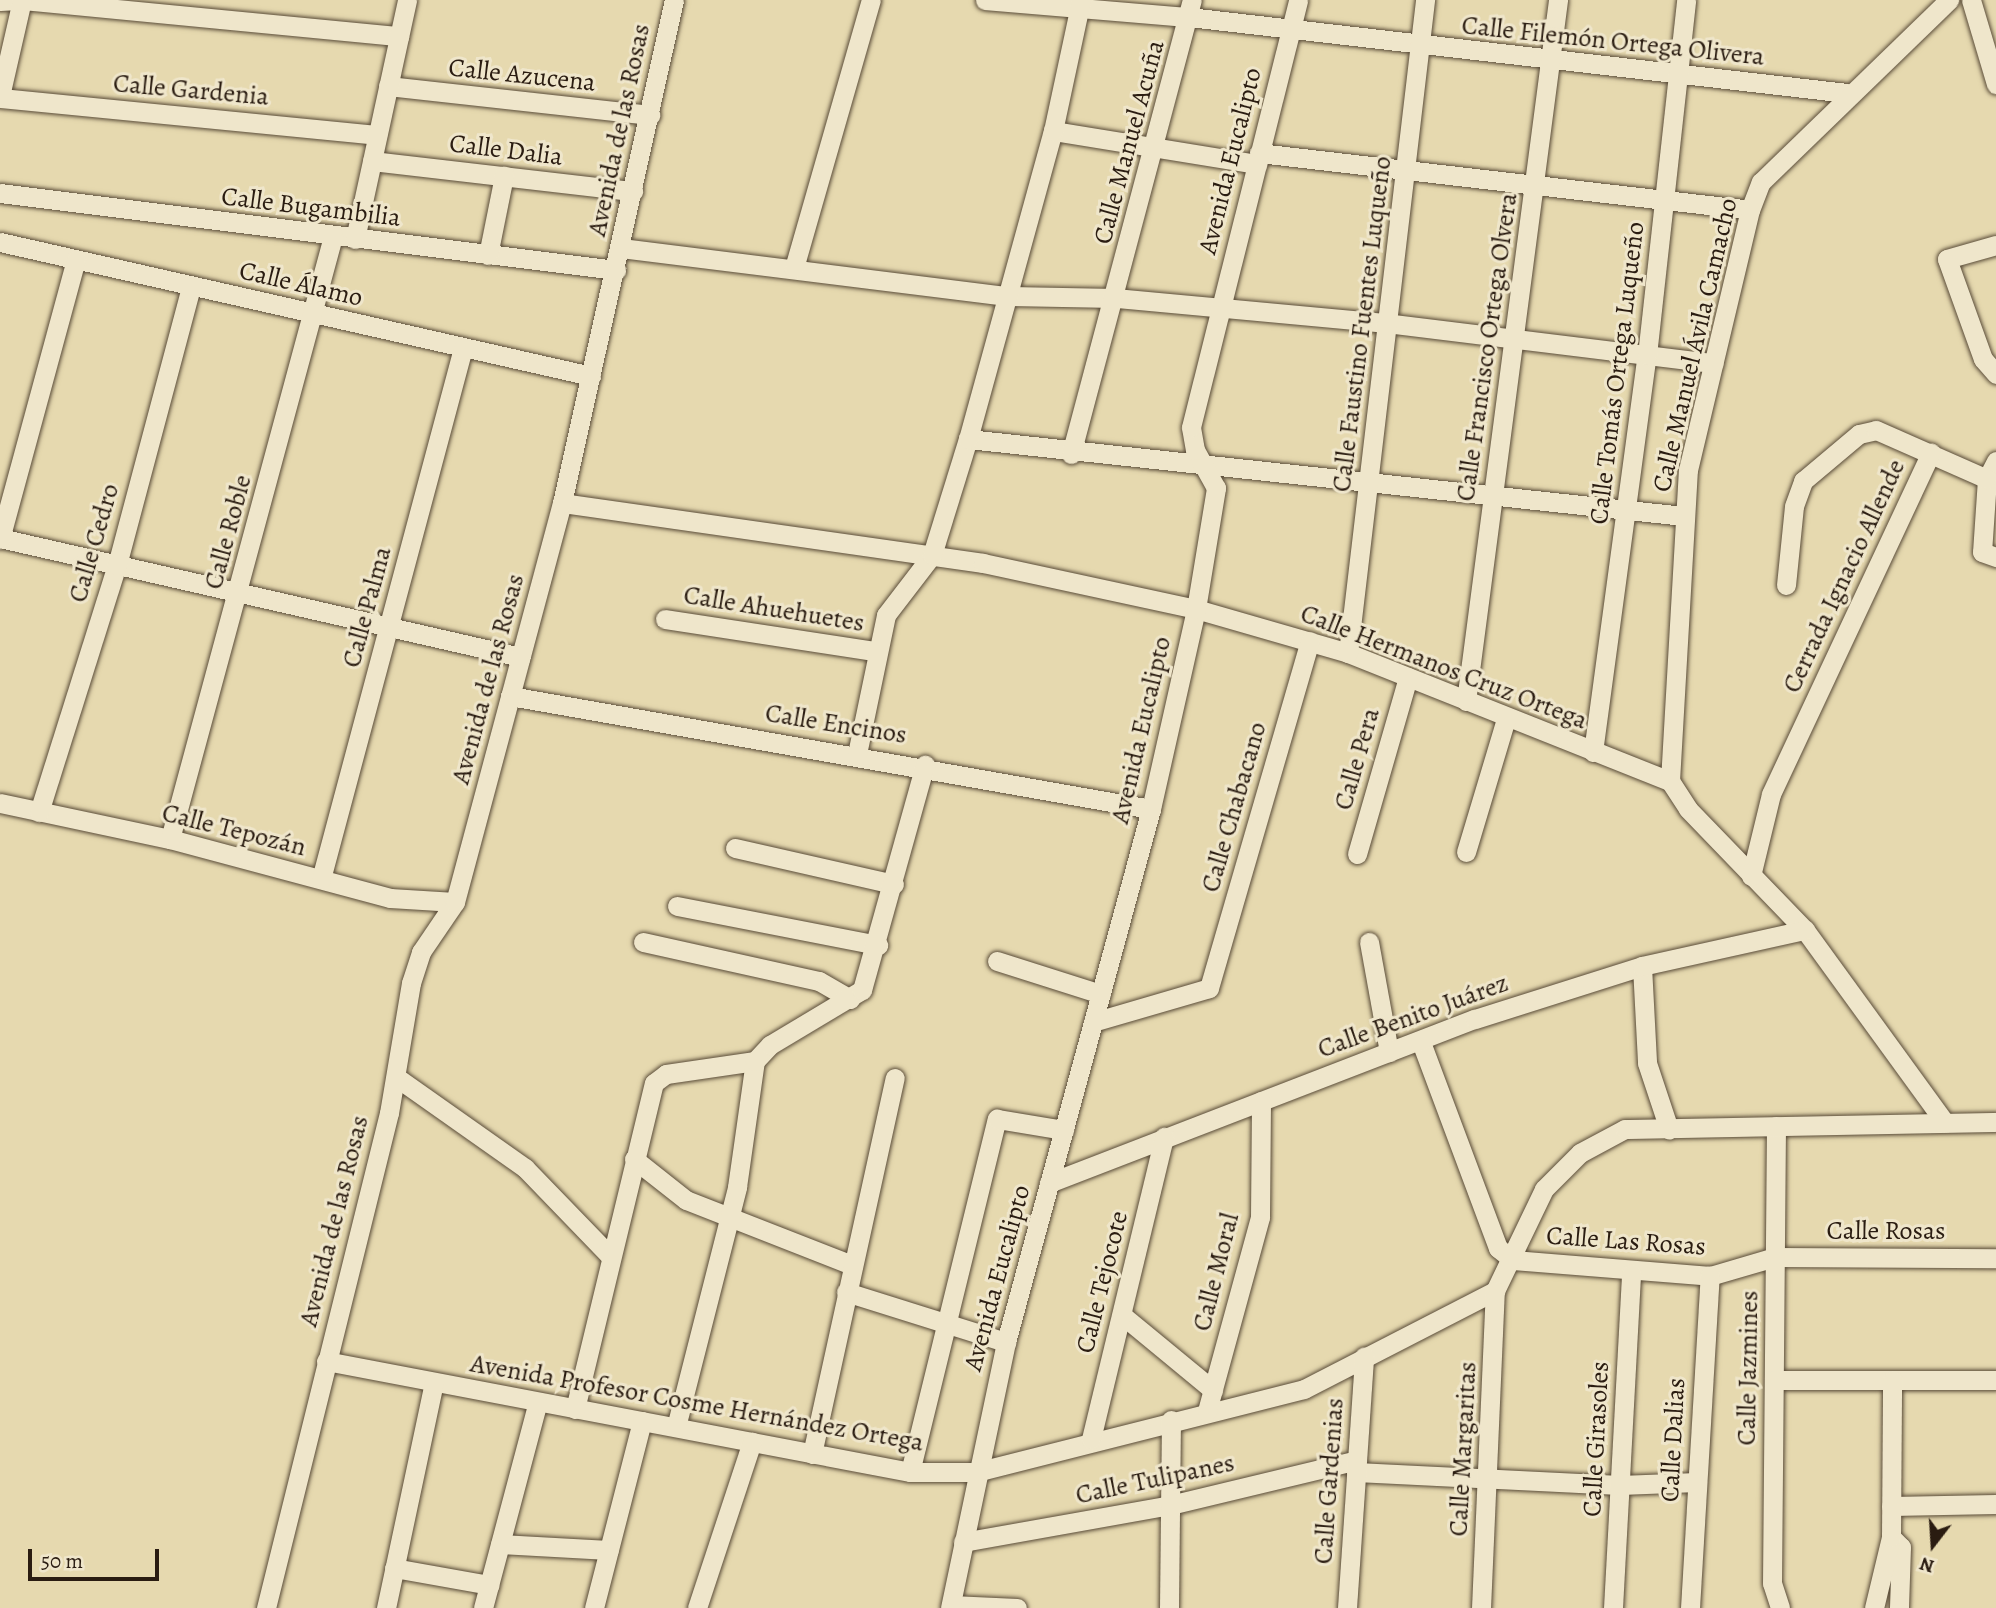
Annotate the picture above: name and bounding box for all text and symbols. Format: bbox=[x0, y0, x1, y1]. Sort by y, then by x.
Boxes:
street label: Calle Filemón Ortega Olivera bbox=[1460, 10, 1766, 72]
street label: Avenida de las Rosas bbox=[581, 21, 657, 239]
street label: Calle Manuel Acuña bbox=[1087, 37, 1171, 247]
street label: Calle Azucena bbox=[447, 52, 597, 98]
street label: Avenida Eucalipto bbox=[1192, 65, 1268, 257]
street label: Calle Gardenia bbox=[112, 68, 270, 112]
street label: Calle Dalia bbox=[447, 128, 565, 172]
street label: Calle Faustino Fuentes Luqueño bbox=[1326, 154, 1398, 494]
street label: Calle Bugambilia bbox=[220, 181, 402, 233]
street label: Calle Francisco Ortega Olvera bbox=[1450, 191, 1524, 503]
street label: Calle Manuel Ávila Camacho bbox=[1646, 195, 1744, 495]
street label: Calle Tomás Ortega Luqueño bbox=[1583, 220, 1651, 526]
street label: Calle Álamo bbox=[236, 255, 366, 313]
street label: Cerrada Ignacio Allende bbox=[1776, 454, 1912, 698]
street label: Calle Roble bbox=[198, 471, 258, 593]
street label: Calle Cedro bbox=[62, 480, 126, 606]
street label: Calle Palma bbox=[336, 543, 398, 671]
street label: Avenida de las Rosas bbox=[445, 571, 531, 787]
street label: Calle Ahuehuetes bbox=[681, 579, 867, 639]
street label: Calle Hermanos Cruz Ortega bbox=[1296, 598, 1592, 736]
street label: Avenida Eucalipto bbox=[1104, 633, 1178, 827]
street label: Calle Encinos bbox=[763, 697, 909, 751]
street label: Calle Pera bbox=[1328, 704, 1386, 814]
street label: Calle Chabacano bbox=[1195, 718, 1273, 896]
street label: Calle Tepozán bbox=[159, 797, 309, 863]
street label: Calle Benito Juárez bbox=[1314, 967, 1512, 1065]
street label: Avenida de las Rosas bbox=[293, 1112, 375, 1330]
street label: Avenida Eucalipto bbox=[957, 1182, 1037, 1374]
street label: Calle Tejocote bbox=[1069, 1208, 1135, 1356]
street label: Calle Moral bbox=[1186, 1210, 1246, 1334]
street label: Calle Rosas bbox=[1827, 1215, 1945, 1247]
street label: Calle Las Rosas bbox=[1545, 1220, 1707, 1262]
street label: Calle Jazmines bbox=[1731, 1290, 1765, 1446]
street label: Avenida Profesor Cosme Hernández Ortega bbox=[468, 1348, 926, 1458]
street label: Calle Girasoles bbox=[1576, 1360, 1616, 1518]
street label: Calle Margaritas bbox=[1443, 1361, 1483, 1537]
street label: Calle Dalias bbox=[1654, 1377, 1692, 1503]
street label: Calle Gardenias bbox=[1308, 1397, 1350, 1565]
street label: Calle Tulipanes bbox=[1073, 1447, 1237, 1511]
north arrow bbox=[1898, 1510, 1968, 1580]
scale bar bbox=[32, 1534, 163, 1578]
text: 50 m bbox=[41, 1547, 83, 1575]
text: N bbox=[1916, 1551, 1937, 1580]

